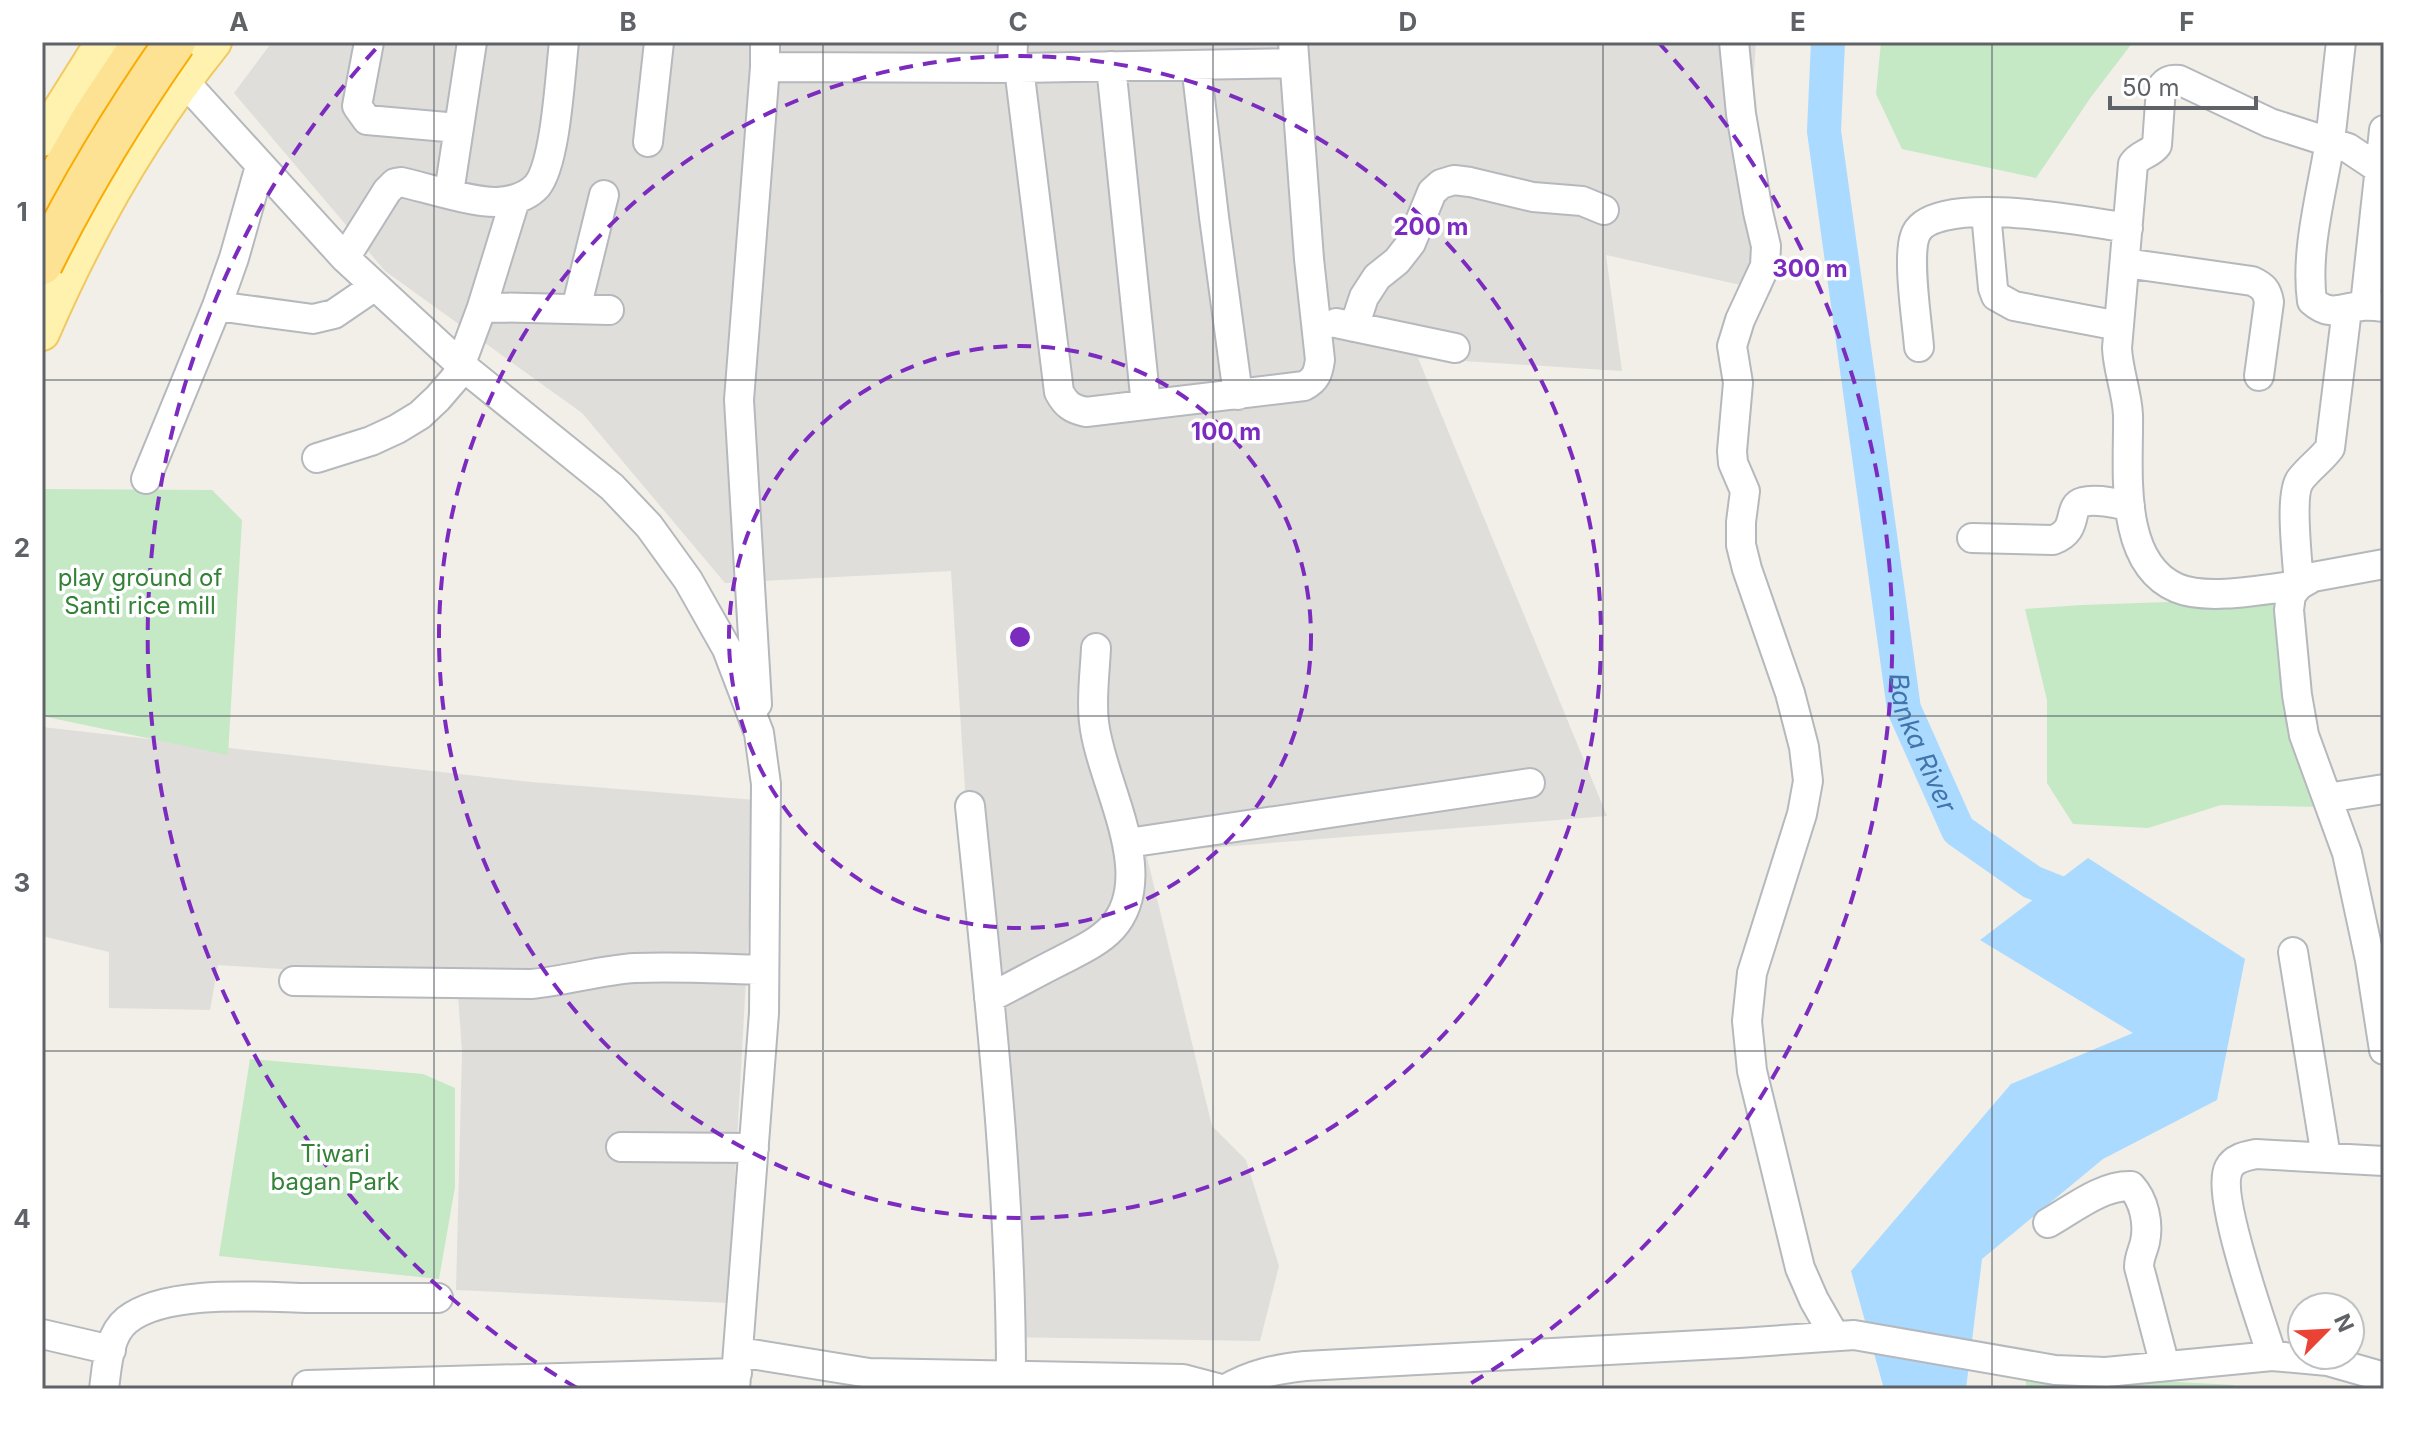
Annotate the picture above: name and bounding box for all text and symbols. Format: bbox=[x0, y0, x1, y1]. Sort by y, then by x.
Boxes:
text: A bbox=[229, 6, 249, 37]
text: B bbox=[619, 6, 637, 37]
text: C bbox=[1008, 6, 1028, 37]
text: D bbox=[1399, 6, 1417, 37]
text: E bbox=[1790, 6, 1806, 37]
text: F bbox=[2179, 6, 2195, 37]
scale bar bbox=[2110, 60, 2256, 110]
text: 50 m bbox=[2122, 73, 2180, 102]
text: 1 bbox=[16, 196, 28, 227]
text: 200 m bbox=[1393, 212, 1469, 241]
text: 300 m bbox=[1772, 254, 1848, 283]
text: 100 m bbox=[1191, 417, 1261, 446]
text: 2 bbox=[14, 532, 30, 563]
park label: play ground of Santi rice mill bbox=[58, 563, 222, 620]
centre of rings bbox=[1006, 623, 1034, 651]
water label: Banka River bbox=[1884, 671, 1964, 818]
text: 3 bbox=[14, 867, 30, 898]
park label: Tiwari bagan Park bbox=[271, 1139, 399, 1196]
text: 4 bbox=[13, 1203, 31, 1234]
north arrow bbox=[2286, 1291, 2366, 1371]
text: N bbox=[2329, 1310, 2360, 1336]

